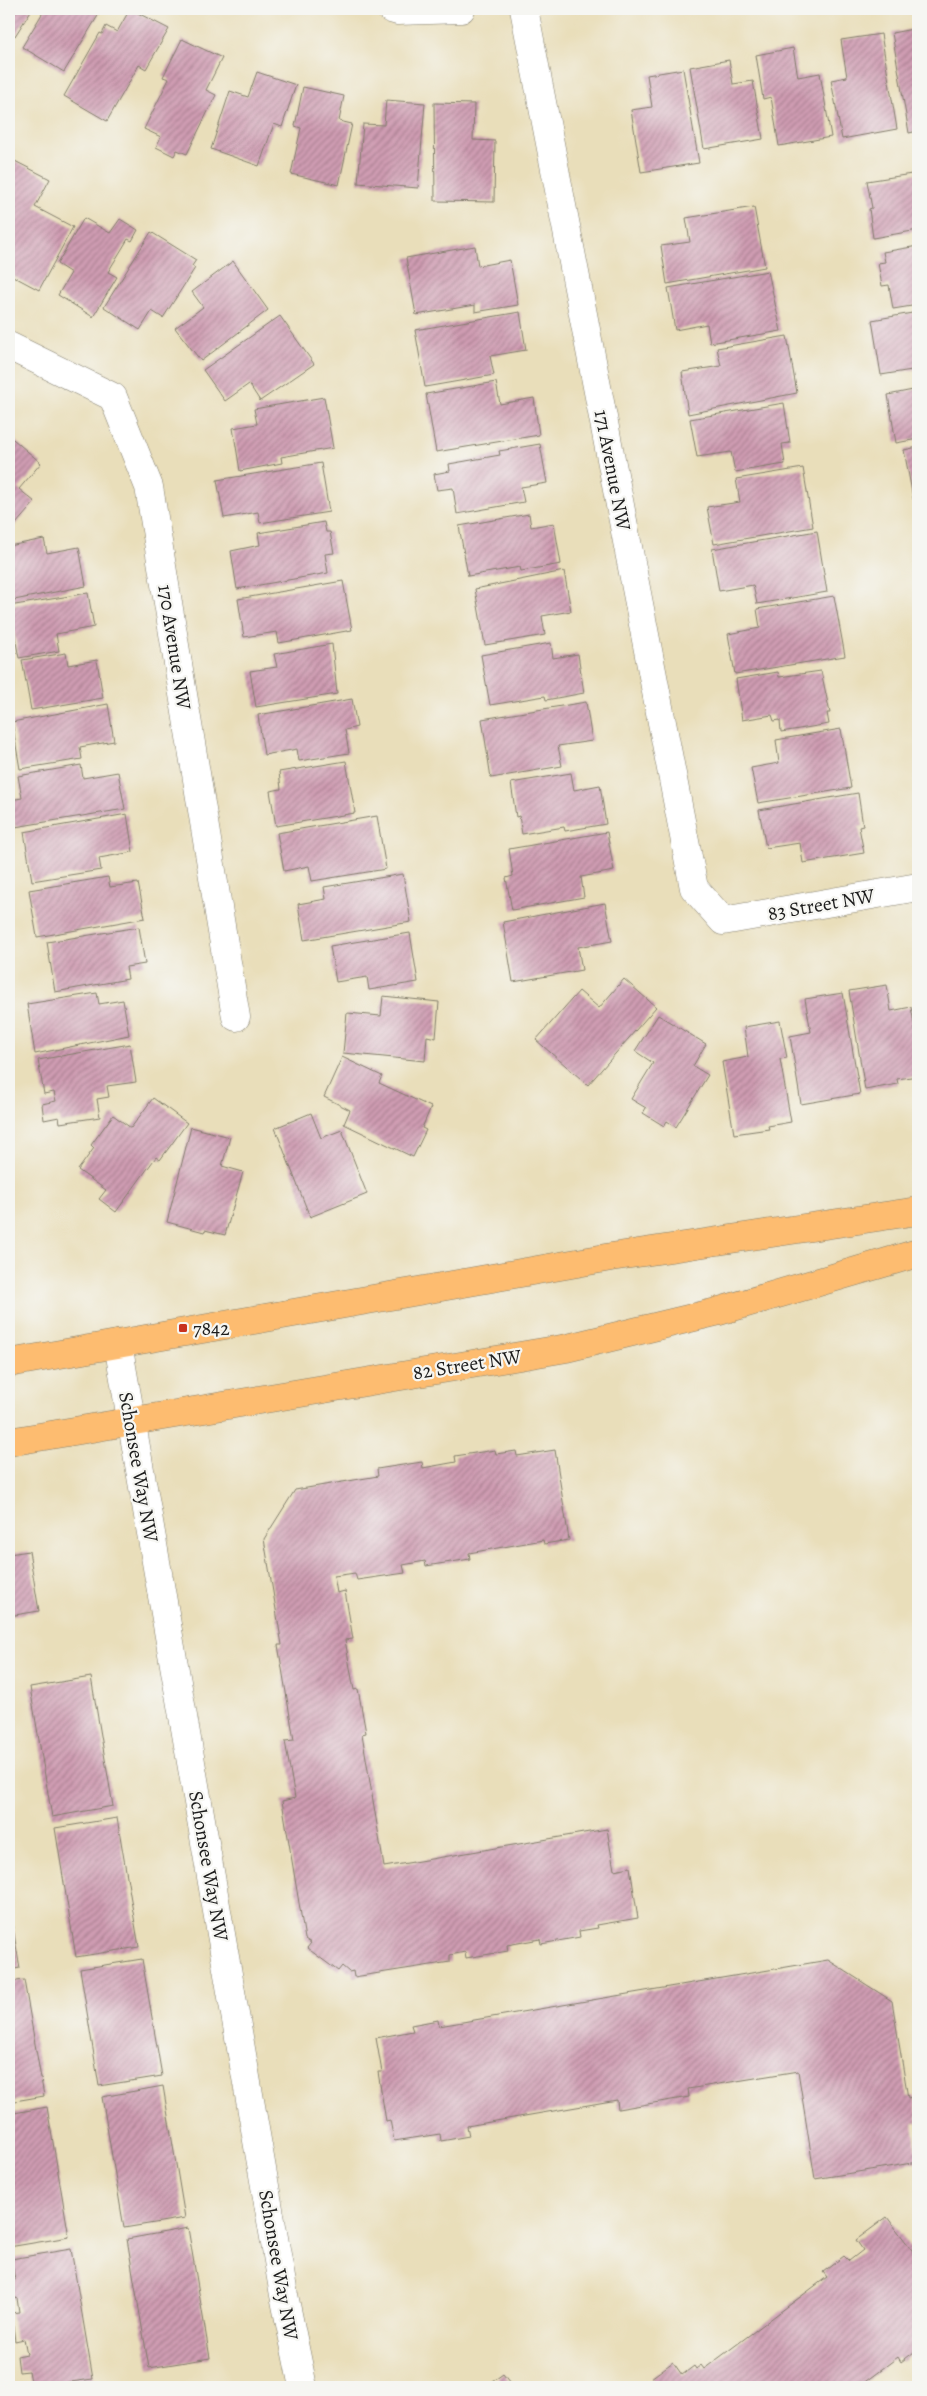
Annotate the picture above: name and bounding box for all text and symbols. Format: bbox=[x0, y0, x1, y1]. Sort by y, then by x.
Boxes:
street label: 171 Avenue NW bbox=[588, 407, 638, 533]
street label: 170 Avenue NW bbox=[151, 583, 198, 712]
street label: 83 Street NW bbox=[765, 882, 877, 927]
place label: 7842 bbox=[193, 1315, 230, 1342]
marker: 7842 bbox=[177, 1322, 189, 1334]
street label: 82 Street NW bbox=[411, 1343, 524, 1386]
street label: Schonsee Way NW bbox=[112, 1390, 165, 1545]
street label: Schonsee Way NW bbox=[182, 1789, 235, 1944]
street label: Schonsee Way NW bbox=[252, 2188, 305, 2343]

